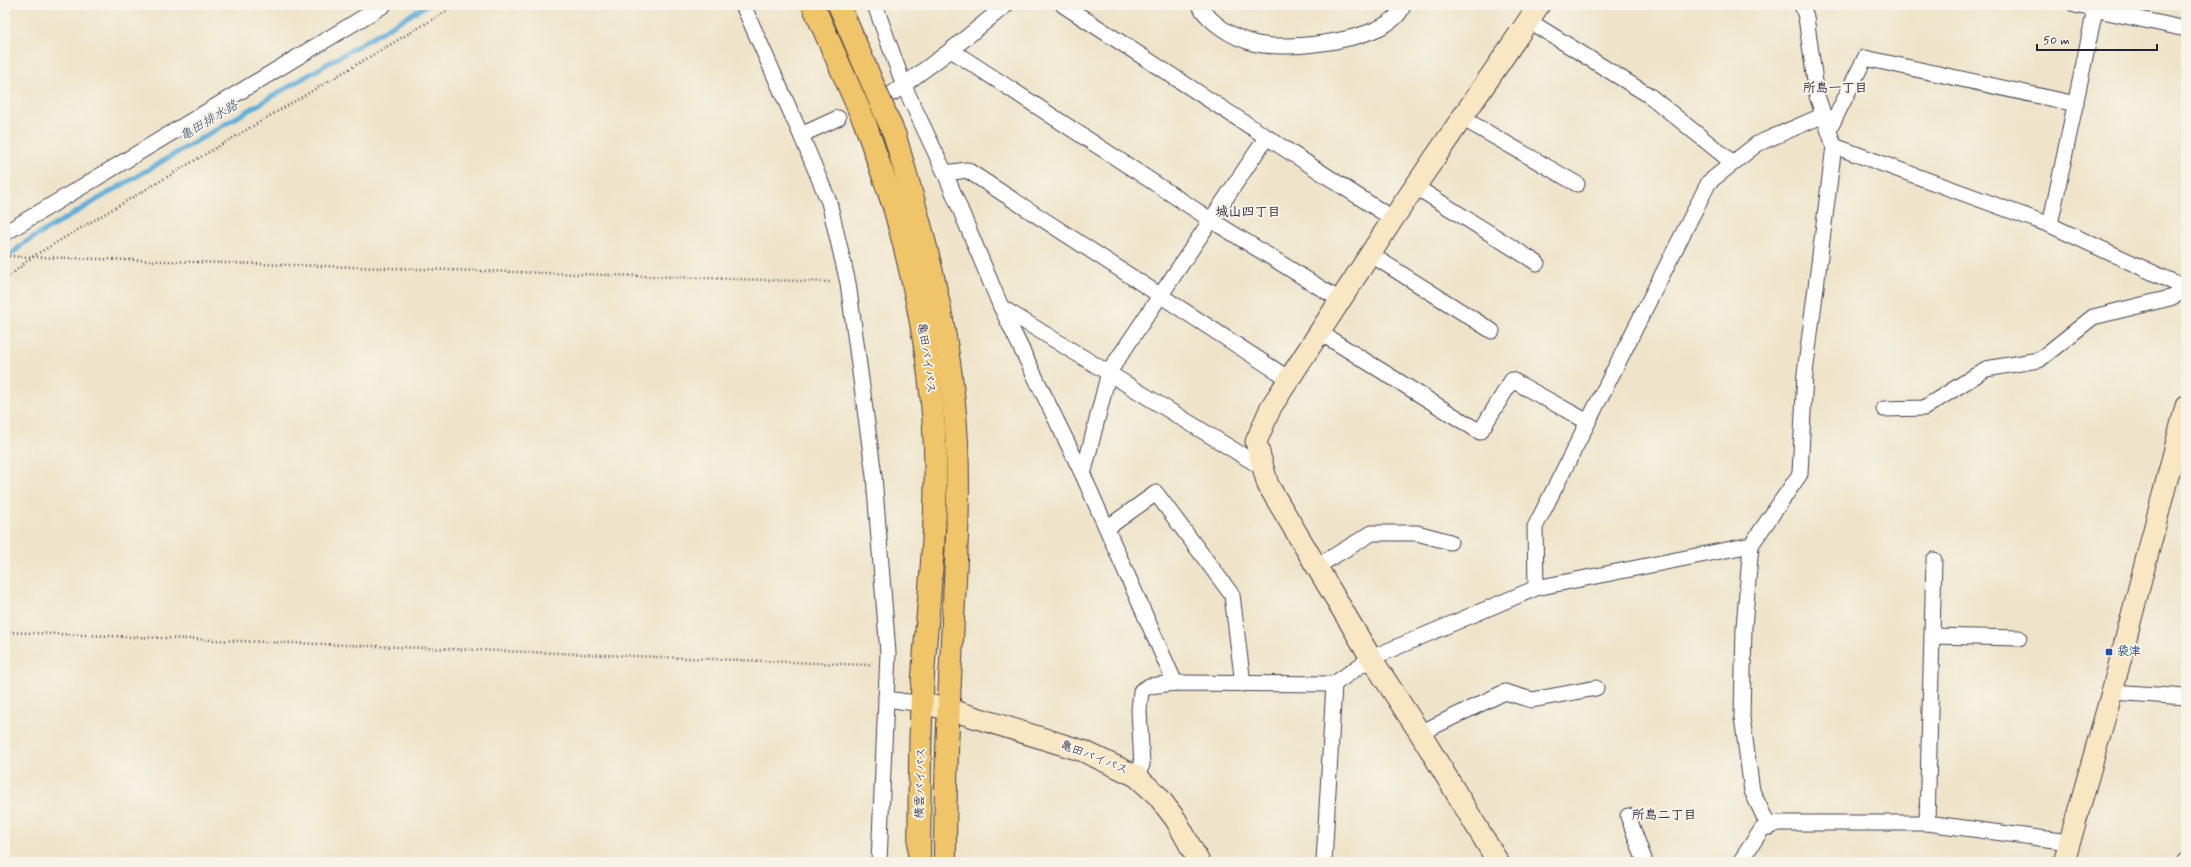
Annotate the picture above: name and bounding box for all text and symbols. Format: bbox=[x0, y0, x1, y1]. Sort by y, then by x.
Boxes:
scale bar bbox=[2037, 26, 2157, 52]
text: 50 m bbox=[2043, 33, 2070, 49]
district label: 所島一丁目 bbox=[1802, 80, 1868, 97]
water label: 亀田排水路 bbox=[177, 96, 242, 145]
district label: 城山四丁目 bbox=[1215, 204, 1281, 221]
street label: 亀田バイパス bbox=[913, 321, 939, 395]
place label: 袋津 bbox=[2117, 644, 2141, 660]
marker: 袋津 bbox=[2104, 647, 2114, 657]
street label: 亀田バイパス bbox=[1058, 737, 1130, 779]
street label: 横雲バイパス bbox=[912, 747, 930, 819]
district label: 所島二丁目 bbox=[1631, 807, 1697, 824]

